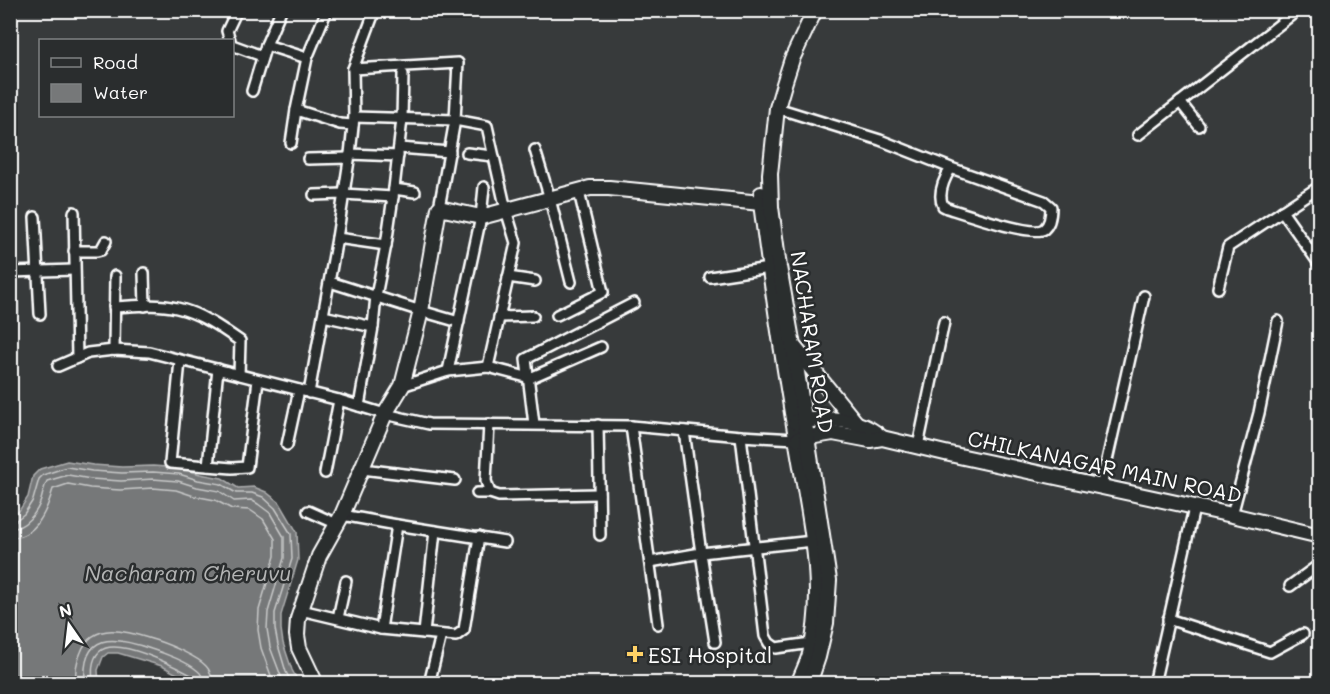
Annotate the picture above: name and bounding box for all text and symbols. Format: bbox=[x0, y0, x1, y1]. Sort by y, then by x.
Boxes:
legend bbox=[39, 39, 234, 117]
text: Road bbox=[93, 50, 138, 74]
text: Water bbox=[93, 80, 148, 104]
street label: NACHARAM ROAD bbox=[785, 249, 841, 435]
street label: CHILKANAGAR MAIN ROAD bbox=[965, 424, 1245, 508]
water label: Nacharam Cheruvu bbox=[85, 558, 291, 587]
north arrow bbox=[39, 595, 99, 655]
text: N bbox=[57, 598, 74, 622]
place label: ESI Hospital bbox=[648, 641, 772, 668]
marker: ESI Hospital bbox=[626, 645, 644, 663]

